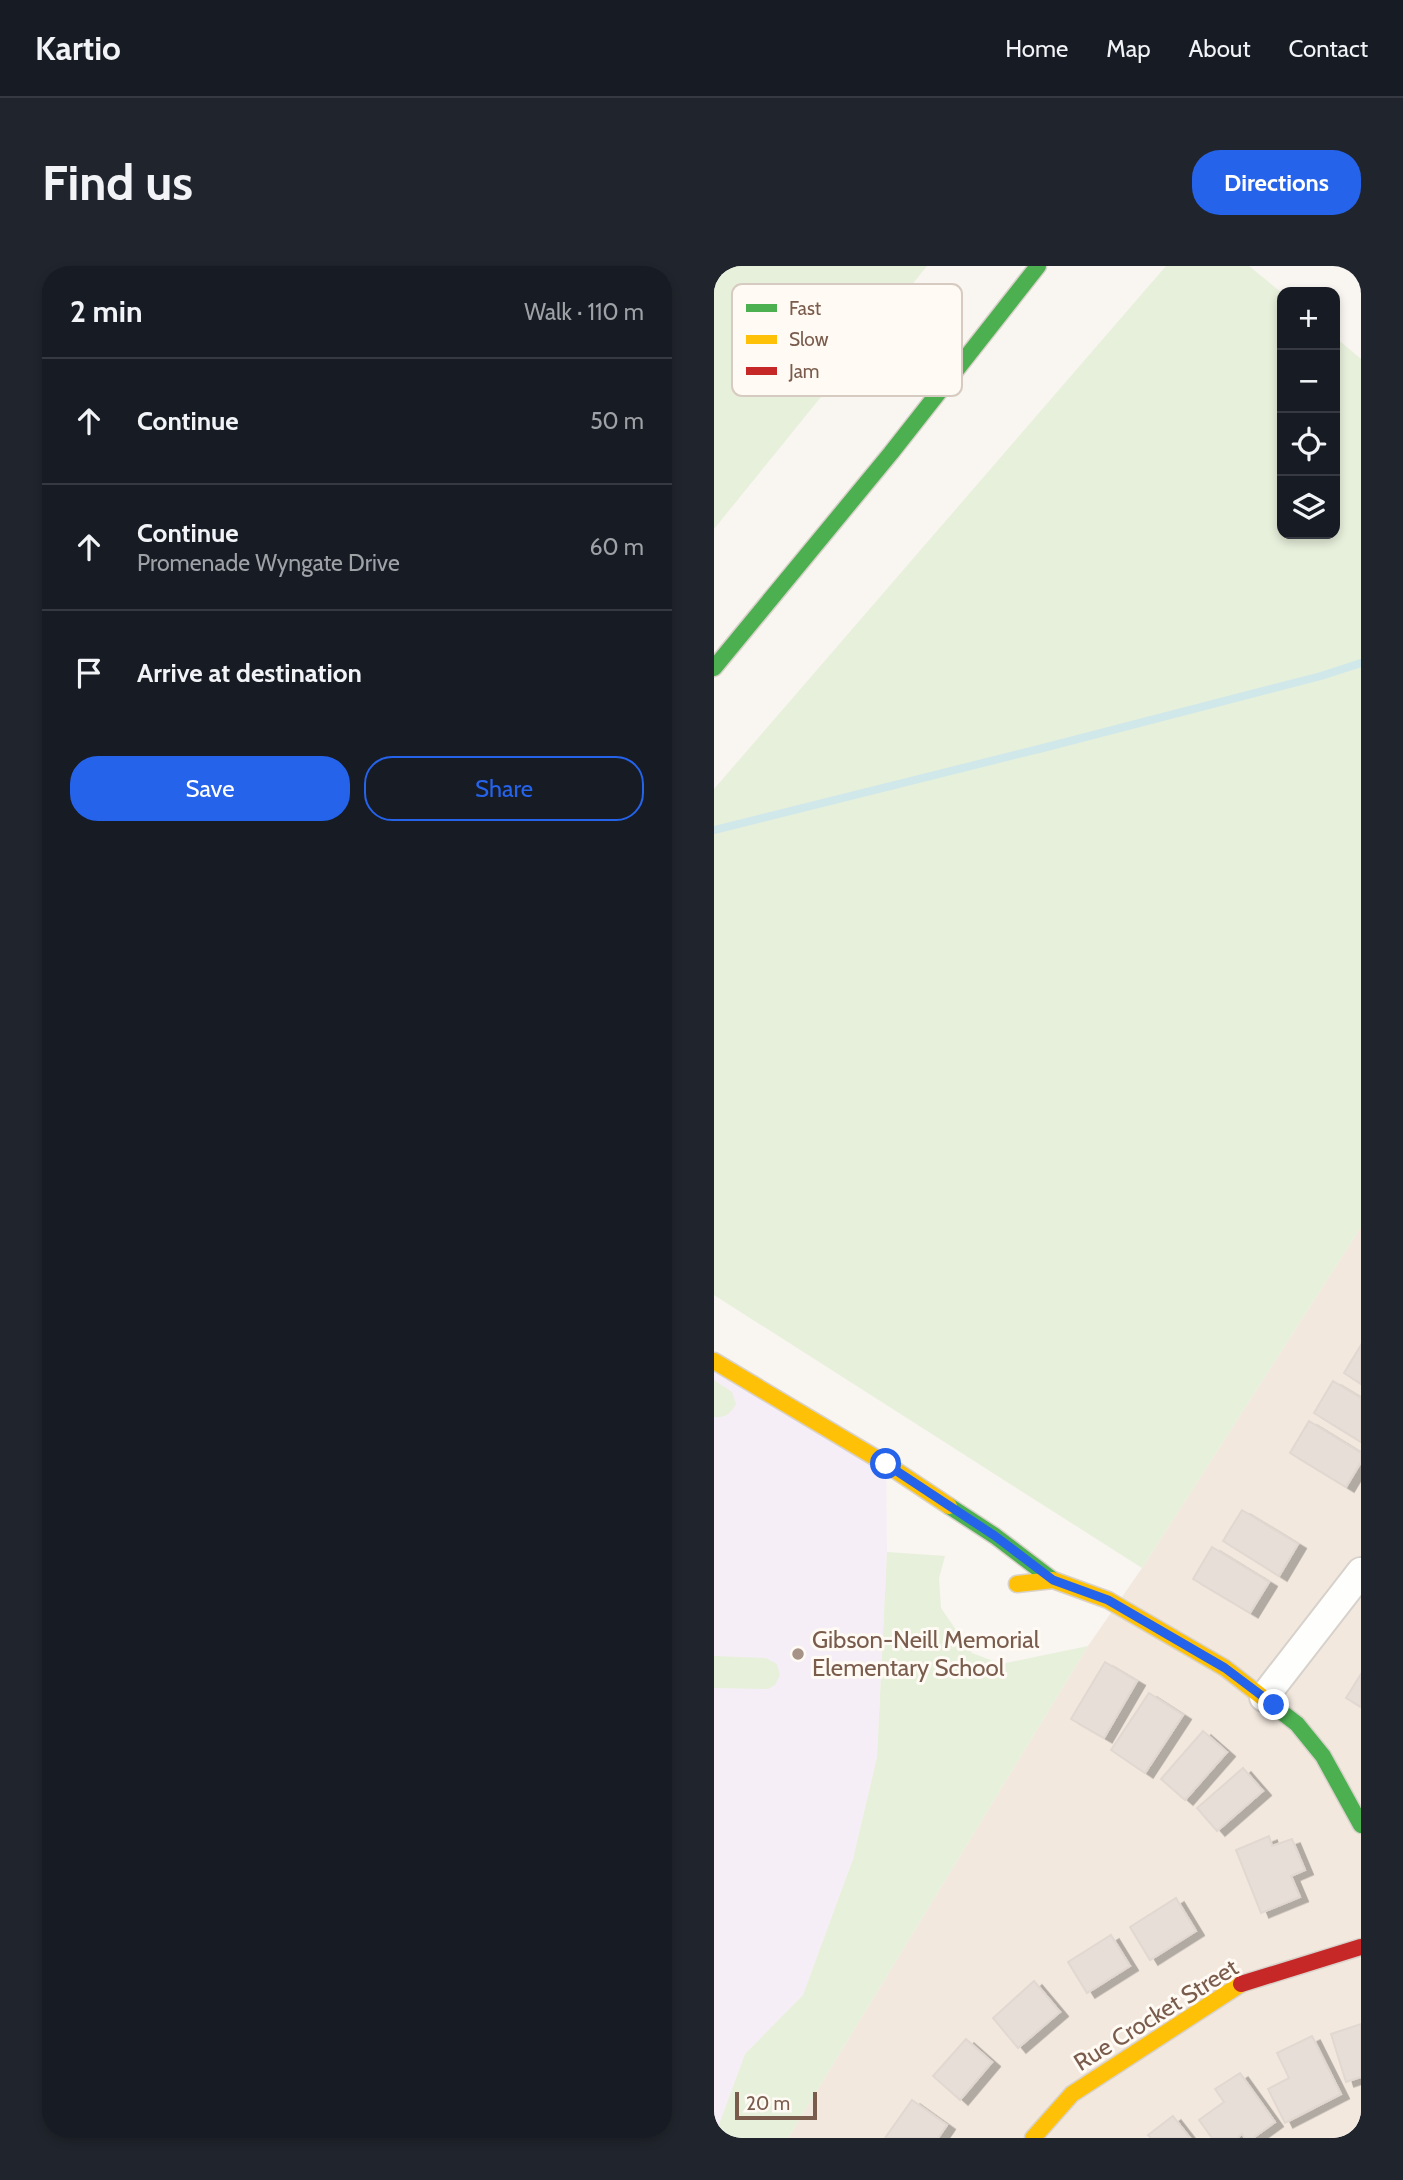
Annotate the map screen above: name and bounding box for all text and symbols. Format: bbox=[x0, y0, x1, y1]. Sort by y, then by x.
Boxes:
text: Kartio bbox=[35, 28, 121, 68]
text: Home bbox=[1005, 34, 1068, 63]
text: Map bbox=[1106, 34, 1151, 63]
text: About bbox=[1189, 34, 1251, 63]
text: Contact bbox=[1289, 34, 1368, 63]
button: Directions bbox=[1192, 150, 1361, 215]
text: Find us bbox=[42, 153, 193, 212]
legend bbox=[732, 284, 962, 396]
map controls bbox=[1277, 287, 1340, 539]
button: + bbox=[1277, 287, 1340, 350]
text: 2 min bbox=[70, 293, 142, 330]
text: Fast bbox=[789, 297, 822, 320]
text: Walk · 110 m bbox=[524, 298, 644, 326]
text: Slow bbox=[789, 328, 829, 351]
button: − bbox=[1277, 350, 1340, 413]
text: Jam bbox=[788, 360, 819, 383]
icon: ahead bbox=[70, 402, 108, 440]
text: Continue bbox=[137, 405, 239, 437]
text: 50 m bbox=[590, 407, 644, 435]
button: locate bbox=[1277, 413, 1340, 476]
button: layers bbox=[1277, 476, 1340, 539]
text: Continue bbox=[137, 517, 239, 549]
icon: ahead bbox=[70, 528, 108, 566]
text: 60 m bbox=[590, 533, 644, 561]
text: Promenade Wyngate Drive bbox=[137, 549, 400, 577]
icon: arrive bbox=[70, 654, 108, 692]
text: Arrive at destination bbox=[137, 657, 362, 689]
button: Save bbox=[70, 756, 350, 821]
button: Share bbox=[364, 756, 644, 821]
route start bbox=[870, 1448, 901, 1479]
place label: Gibson-Neill Memorial Elementary School bbox=[812, 1625, 1040, 1682]
marker: Gibson-Neill Memorial Elementary School bbox=[790, 1646, 806, 1662]
route end bbox=[1258, 1689, 1289, 1720]
street label: Rue Crocket Street bbox=[1068, 1952, 1243, 2077]
scale bar bbox=[735, 2089, 817, 2121]
text: 20 m bbox=[746, 2092, 790, 2115]

